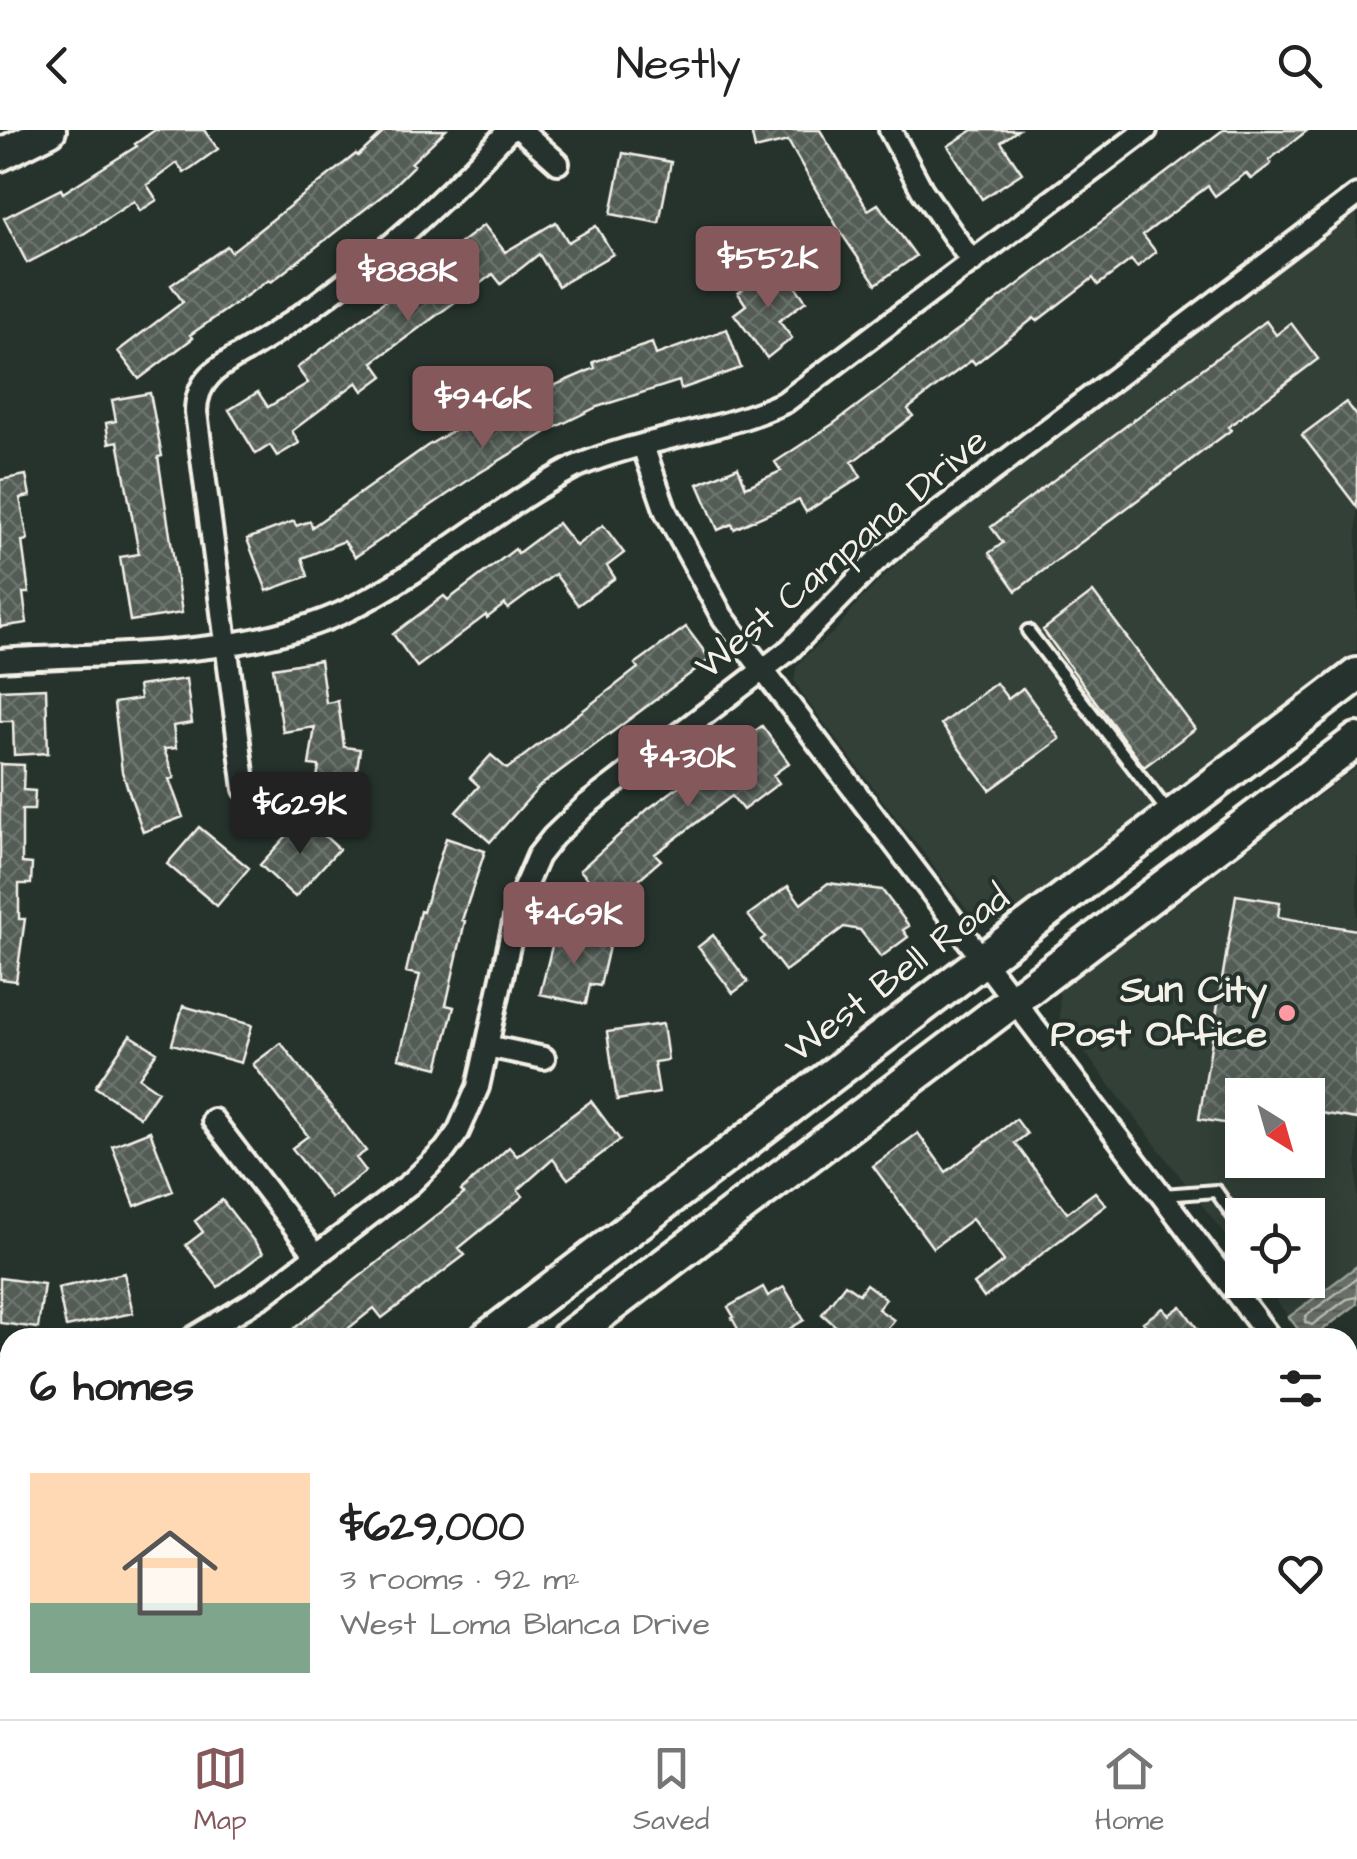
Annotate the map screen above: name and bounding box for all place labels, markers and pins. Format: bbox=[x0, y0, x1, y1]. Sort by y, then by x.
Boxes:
pin: $552K bbox=[698, 226, 838, 311]
pin: $888K bbox=[338, 239, 478, 324]
pin: $946K bbox=[413, 366, 553, 451]
pin: $430K bbox=[618, 725, 758, 810]
pin: $629K bbox=[230, 772, 370, 857]
pin: $469K bbox=[504, 882, 644, 967]
place label: Sun City Post Office bbox=[1051, 965, 1267, 1061]
marker: Sun City Post Office bbox=[1276, 1002, 1298, 1024]

